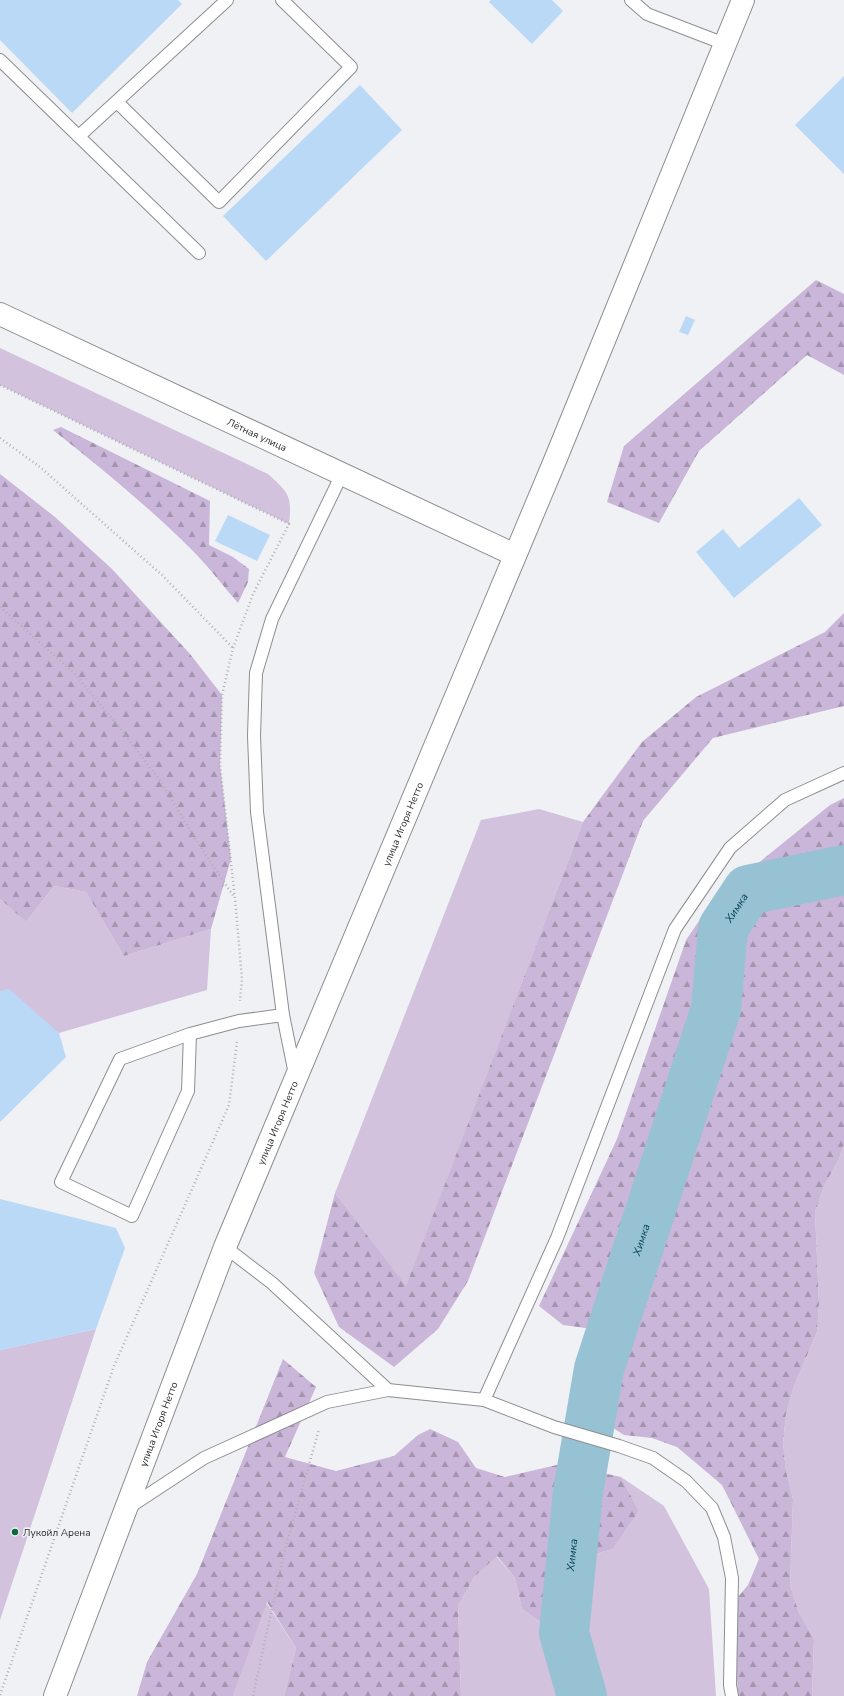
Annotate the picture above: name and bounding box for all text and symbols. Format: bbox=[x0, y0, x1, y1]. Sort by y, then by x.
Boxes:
street label: Лётная улица bbox=[225, 415, 289, 455]
street label: улица Игоря Нетто bbox=[380, 780, 427, 868]
water label: Химка bbox=[721, 890, 752, 927]
street label: улица Игоря Нетто bbox=[254, 1079, 302, 1167]
water label: Химка bbox=[629, 1222, 654, 1259]
street label: улица Игоря Нетто bbox=[137, 1380, 181, 1469]
place label: Лукойл Арена bbox=[23, 1526, 91, 1540]
marker: Лукойл Арена bbox=[10, 1527, 20, 1537]
water label: Химка bbox=[563, 1538, 581, 1573]

